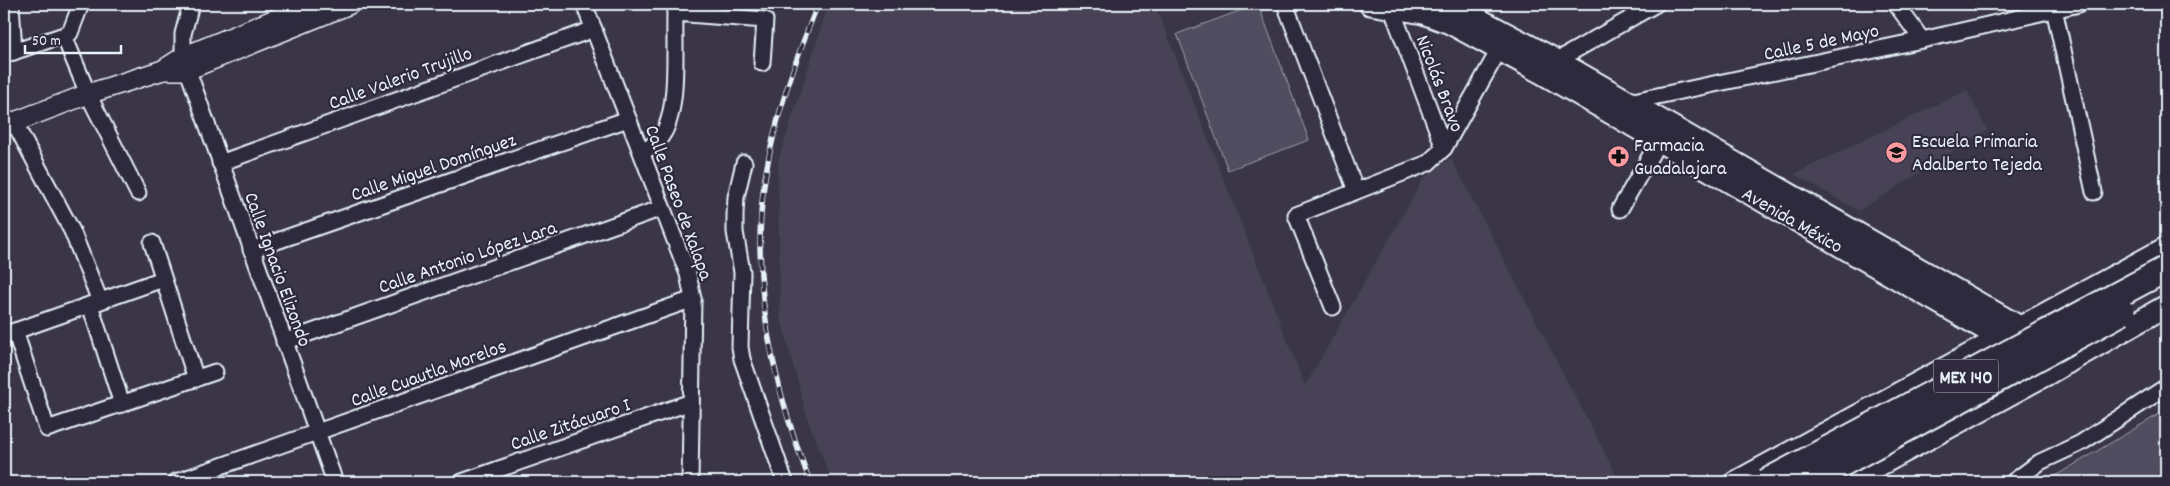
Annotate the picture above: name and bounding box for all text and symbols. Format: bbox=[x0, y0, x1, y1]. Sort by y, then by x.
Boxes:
street label: Calle 5 de Mayo bbox=[1762, 18, 1882, 70]
scale bar bbox=[25, 22, 121, 54]
text: 50 m bbox=[32, 31, 61, 53]
street label: Nicolás Bravo bbox=[1407, 32, 1470, 137]
street label: Calle Valerio Trujillo bbox=[325, 41, 477, 119]
street label: Calle Paseo de Xalapa bbox=[636, 122, 718, 285]
street label: Calle Miguel Domínguez bbox=[348, 127, 521, 210]
place label: Escuela Primaria Adalberto Tejeda bbox=[1912, 129, 2042, 180]
place label: Farmacia Guadalajara bbox=[1634, 133, 1727, 184]
school or university icon: Escuela Primaria Adalberto Tejeda bbox=[1884, 140, 1908, 164]
pharmacy icon: Farmacia Guadalajara bbox=[1606, 144, 1630, 168]
street label: Avenida México bbox=[1736, 181, 1847, 262]
street label: Calle Ignacio Elizondo bbox=[235, 189, 317, 351]
street label: Calle Antonio López Lara bbox=[375, 215, 561, 302]
street label: Calle Cuautla Morelos bbox=[347, 334, 511, 416]
road number: MEX 140 bbox=[1934, 360, 1998, 392]
street label: Calle Zitácuaro I bbox=[507, 392, 635, 459]

